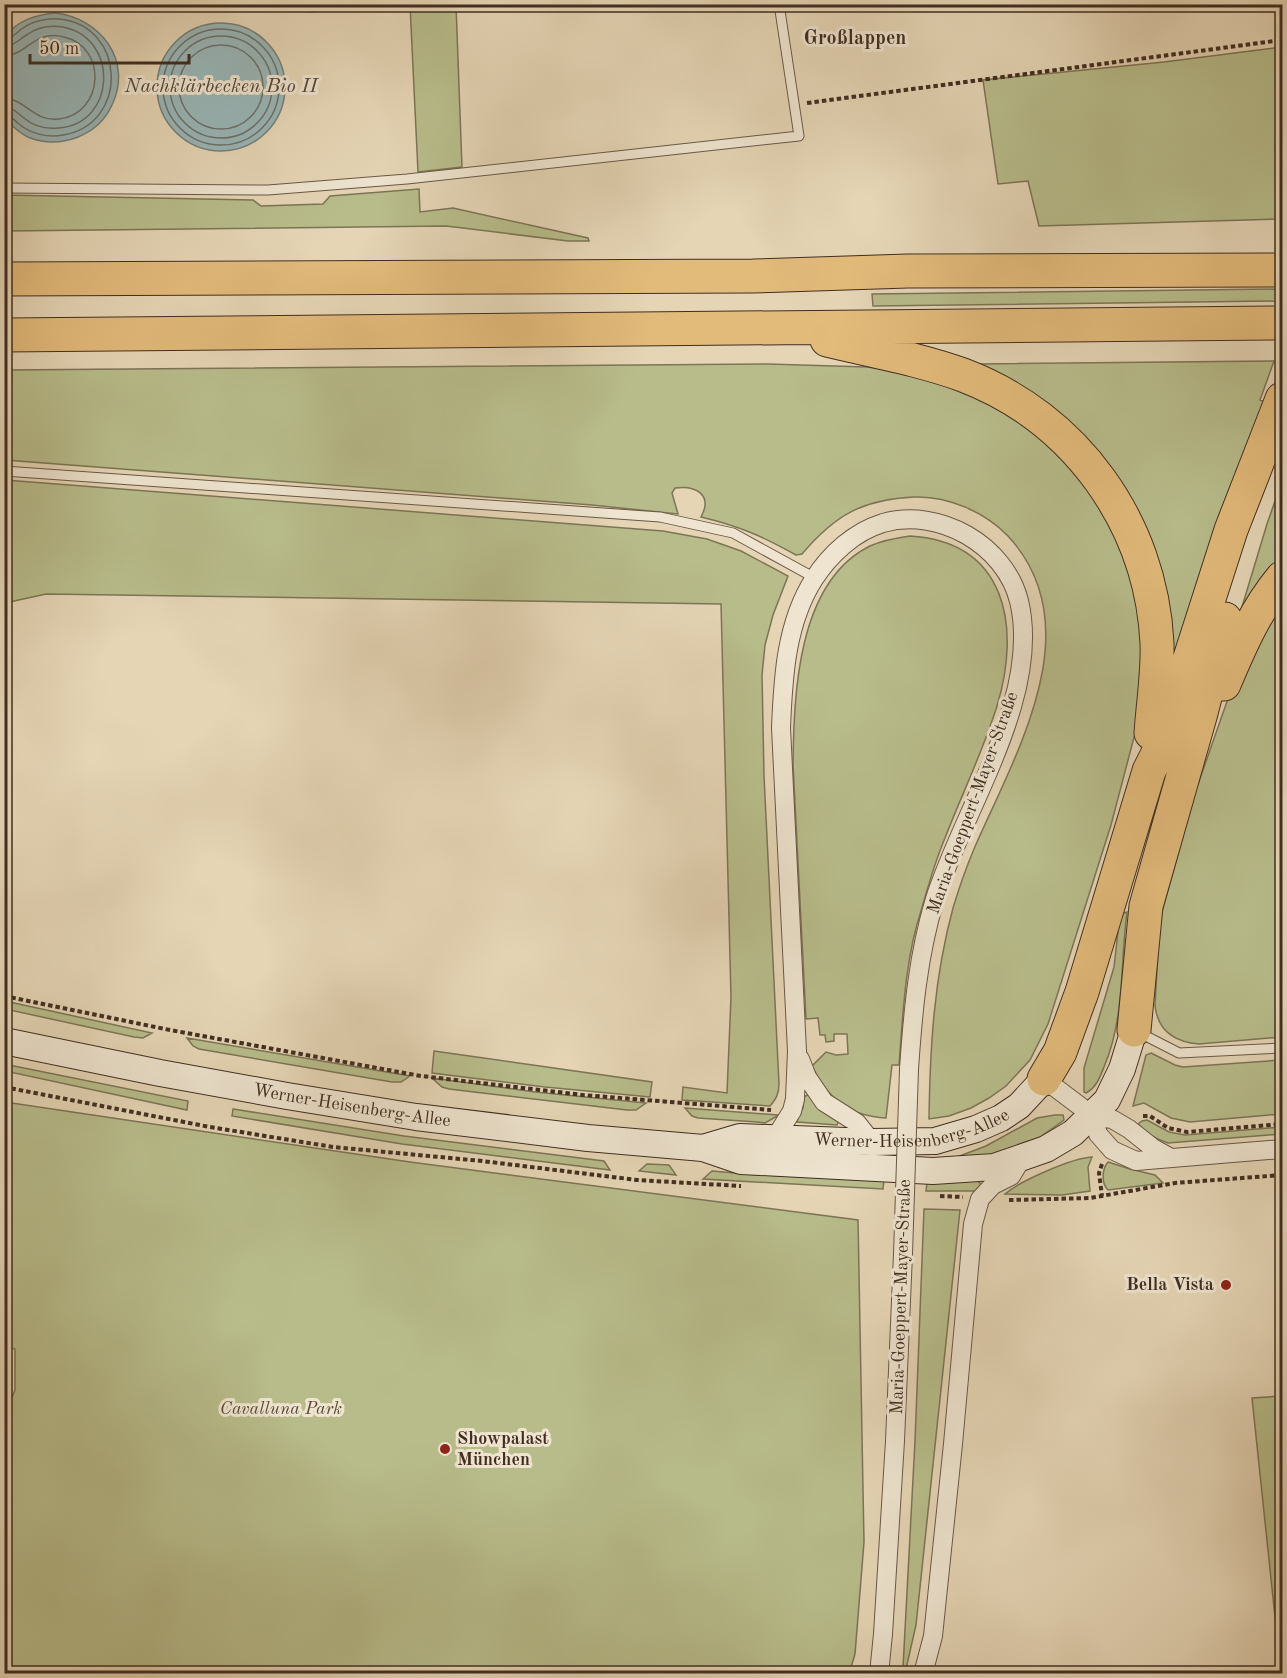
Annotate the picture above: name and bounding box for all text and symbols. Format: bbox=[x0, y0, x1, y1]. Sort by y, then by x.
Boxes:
scale bar bbox=[30, 27, 189, 65]
district label: Großlappen bbox=[804, 29, 906, 49]
text: 50 m bbox=[39, 40, 79, 58]
water label: Nachklärbecken Bio II bbox=[124, 77, 319, 97]
street label: Maria-Goeppert-Mayer-Straße bbox=[924, 689, 1022, 917]
street label: Werner-Heisenberg-Allee bbox=[252, 1081, 452, 1130]
street label: Werner-Heisenberg-Allee bbox=[813, 1106, 1013, 1151]
street label: Maria-Goeppert-Mayer-Straße bbox=[888, 1179, 914, 1415]
place label: Bella Vista bbox=[1126, 1276, 1214, 1294]
marker: Bella Vista bbox=[1219, 1278, 1233, 1292]
park label: Cavalluna Park bbox=[220, 1400, 342, 1418]
place label: Showpalast München bbox=[457, 1430, 549, 1469]
marker: Showpalast München bbox=[438, 1442, 452, 1456]

